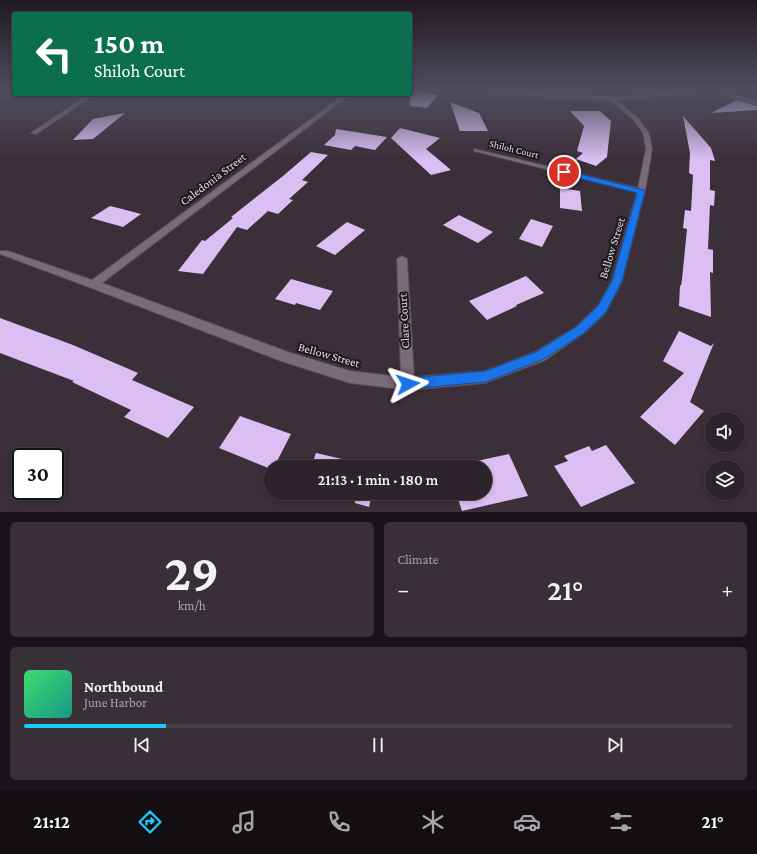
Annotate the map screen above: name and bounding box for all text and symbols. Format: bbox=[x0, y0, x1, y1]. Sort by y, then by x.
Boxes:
icon: left bbox=[28, 28, 80, 80]
text: 150 m bbox=[94, 28, 164, 59]
text: Shiloh Court bbox=[94, 61, 185, 81]
street label: Shiloh Court bbox=[488, 138, 540, 161]
street label: Caledonia Street bbox=[177, 149, 249, 208]
pin bbox=[547, 155, 581, 189]
icon: arrive bbox=[553, 161, 575, 183]
street label: Bellow Street bbox=[596, 215, 628, 280]
street label: Clare Court bbox=[396, 292, 412, 349]
street label: Bellow Street bbox=[297, 340, 362, 371]
position arrow bbox=[387, 363, 429, 405]
map controls bbox=[705, 412, 745, 500]
button: sound bbox=[705, 412, 745, 452]
speed limit sign: 30 bbox=[12, 448, 64, 500]
button: layers bbox=[705, 460, 745, 500]
text: 21:13 · 1 min · 180 m bbox=[318, 472, 438, 488]
text: 29 bbox=[164, 543, 219, 601]
text: Climate bbox=[398, 552, 438, 567]
text: 21° bbox=[547, 573, 583, 606]
text: − bbox=[398, 577, 409, 602]
text: + bbox=[721, 577, 733, 602]
text: km/h bbox=[178, 598, 206, 613]
text: Northbound bbox=[84, 679, 163, 695]
text: June Harbor bbox=[84, 695, 147, 710]
icon: previous bbox=[131, 734, 153, 756]
icon: pause bbox=[367, 734, 389, 756]
icon: next bbox=[604, 734, 626, 756]
icon: directions bbox=[136, 808, 164, 836]
icon: music bbox=[230, 808, 258, 836]
icon: phone bbox=[325, 808, 353, 836]
icon: climate bbox=[419, 808, 447, 836]
icon: car bbox=[513, 808, 541, 836]
icon: filters bbox=[607, 808, 635, 836]
text: 21:12 bbox=[33, 812, 70, 832]
text: 21° bbox=[701, 812, 724, 832]

